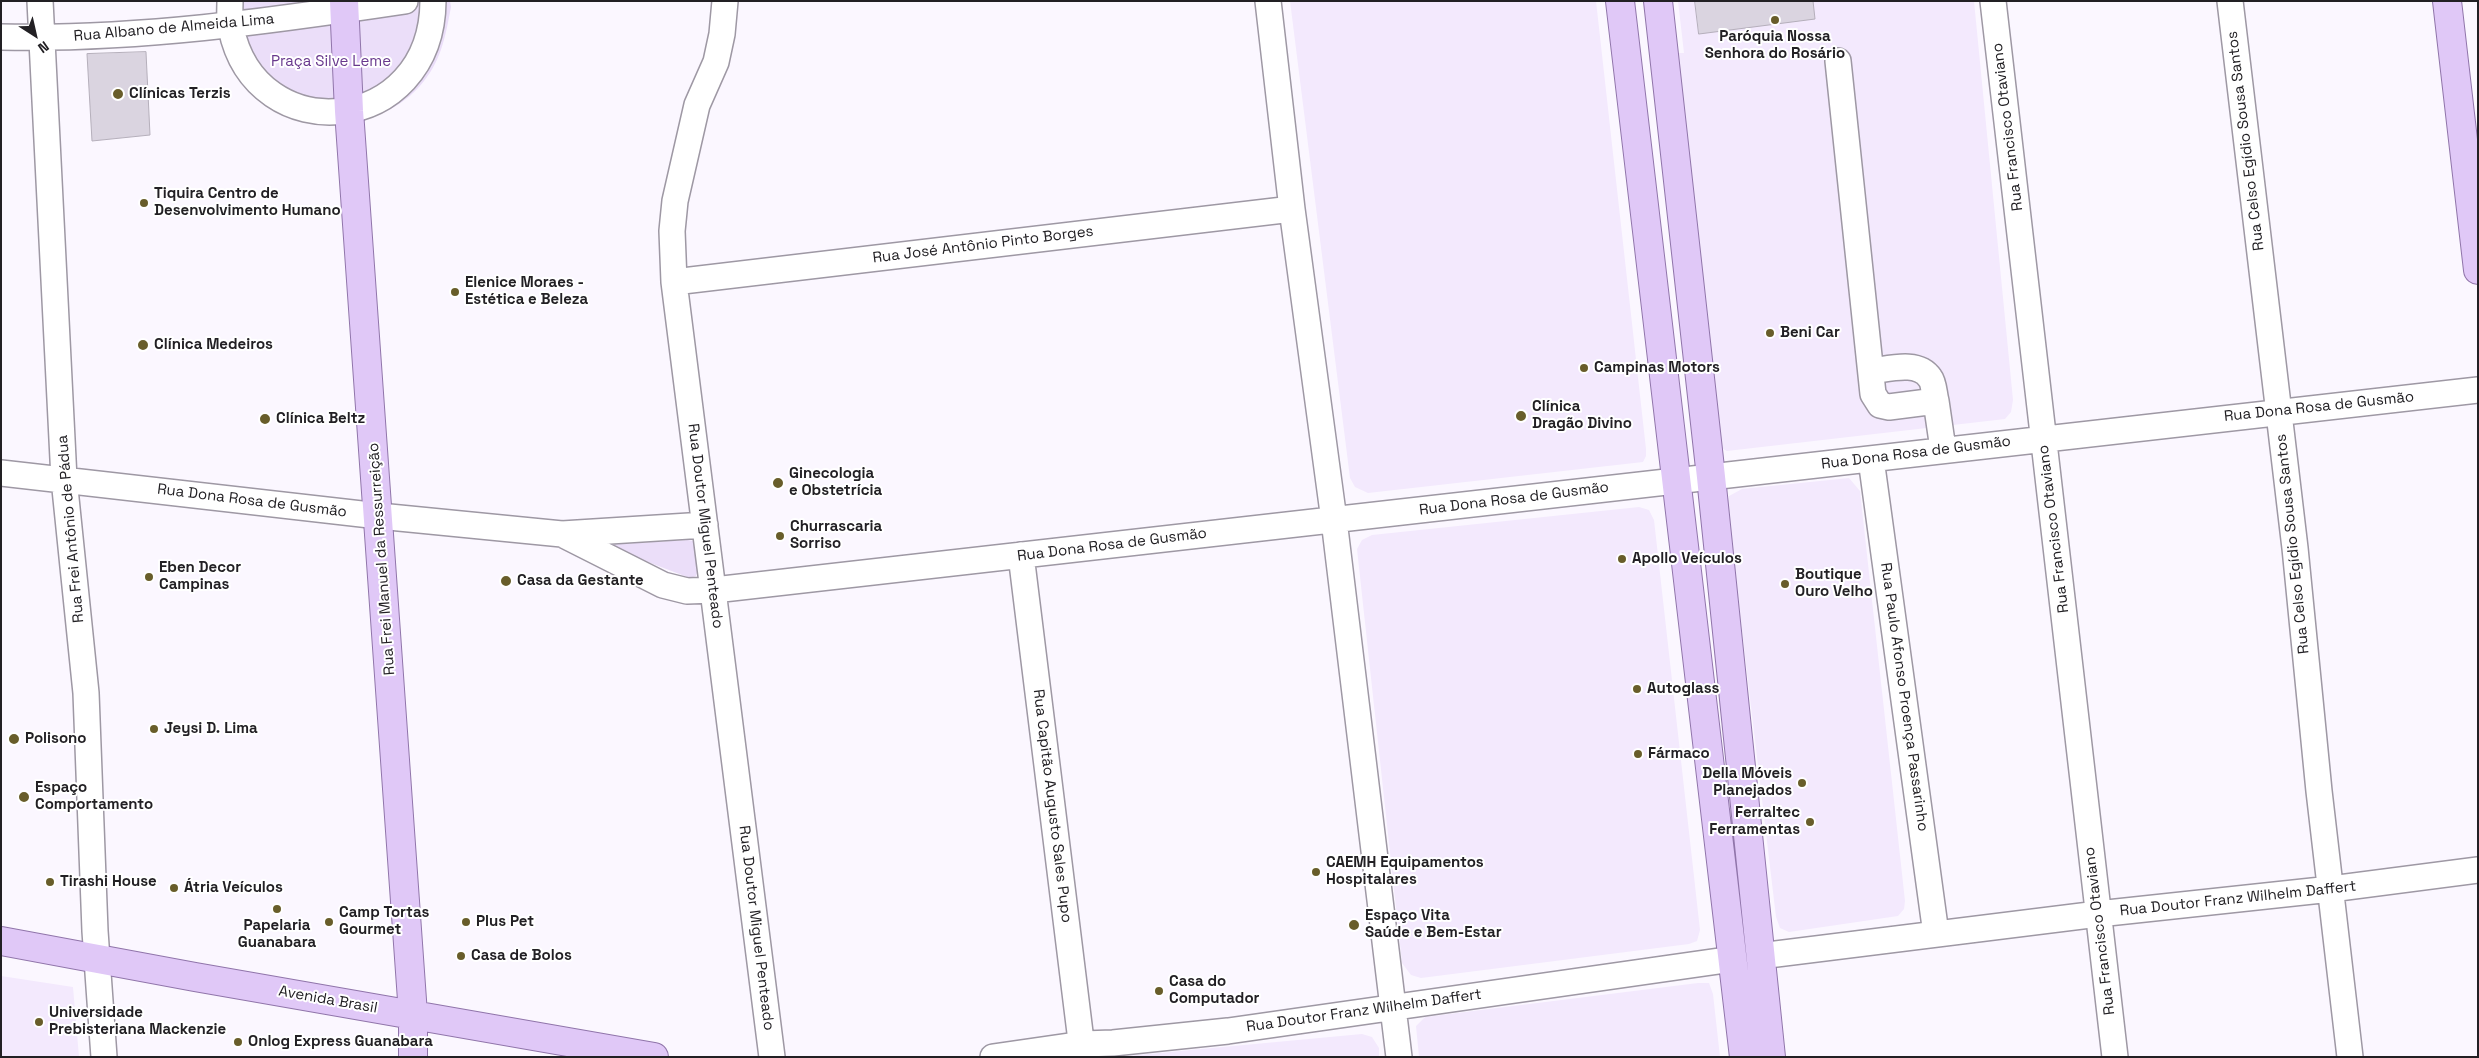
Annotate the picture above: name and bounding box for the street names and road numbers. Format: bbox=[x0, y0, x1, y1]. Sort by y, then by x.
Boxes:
street label: Rua Albano de Almeida Lima bbox=[73, 10, 275, 46]
street label: Rua Celso Egídio Sousa Santos bbox=[2224, 30, 2268, 252]
street label: Rua Francisco Otaviano bbox=[1989, 42, 2027, 212]
street label: Rua José Antônio Pinto Borges bbox=[872, 223, 1094, 267]
street label: Rua Dona Rosa de Gusmão bbox=[2223, 388, 2415, 426]
street label: Rua Doutor Miguel Penteado bbox=[683, 423, 727, 629]
street label: Rua Dona Rosa de Gusmão bbox=[1820, 432, 2012, 474]
street label: Rua Celso Egídio Sousa Santos bbox=[2272, 433, 2314, 655]
street label: Rua Frei Antônio de Pádua bbox=[54, 434, 88, 624]
street label: Rua Frei Manuel da Ressurreição bbox=[365, 442, 399, 676]
street label: Rua Francisco Otaviano bbox=[2035, 444, 2073, 614]
street label: Rua Dona Rosa de Gusmão bbox=[1418, 478, 1610, 520]
street label: Rua Dona Rosa de Gusmão bbox=[156, 480, 348, 522]
street label: Rua Dona Rosa de Gusmão bbox=[1016, 524, 1208, 566]
street label: Rua Paulo Afonso Proença Passarinho bbox=[1876, 561, 1932, 833]
street label: Rua Capitão Augusto Sales Pupo bbox=[1029, 688, 1075, 924]
street label: Rua Doutor Miguel Penteado bbox=[734, 825, 778, 1031]
street label: Rua Francisco Otaviano bbox=[2081, 846, 2119, 1016]
street label: Rua Doutor Franz Wilhelm Daffert bbox=[2119, 878, 2357, 920]
street label: Avenida Brasil bbox=[277, 982, 379, 1018]
street label: Rua Doutor Franz Wilhelm Daffert bbox=[1245, 986, 1483, 1036]

